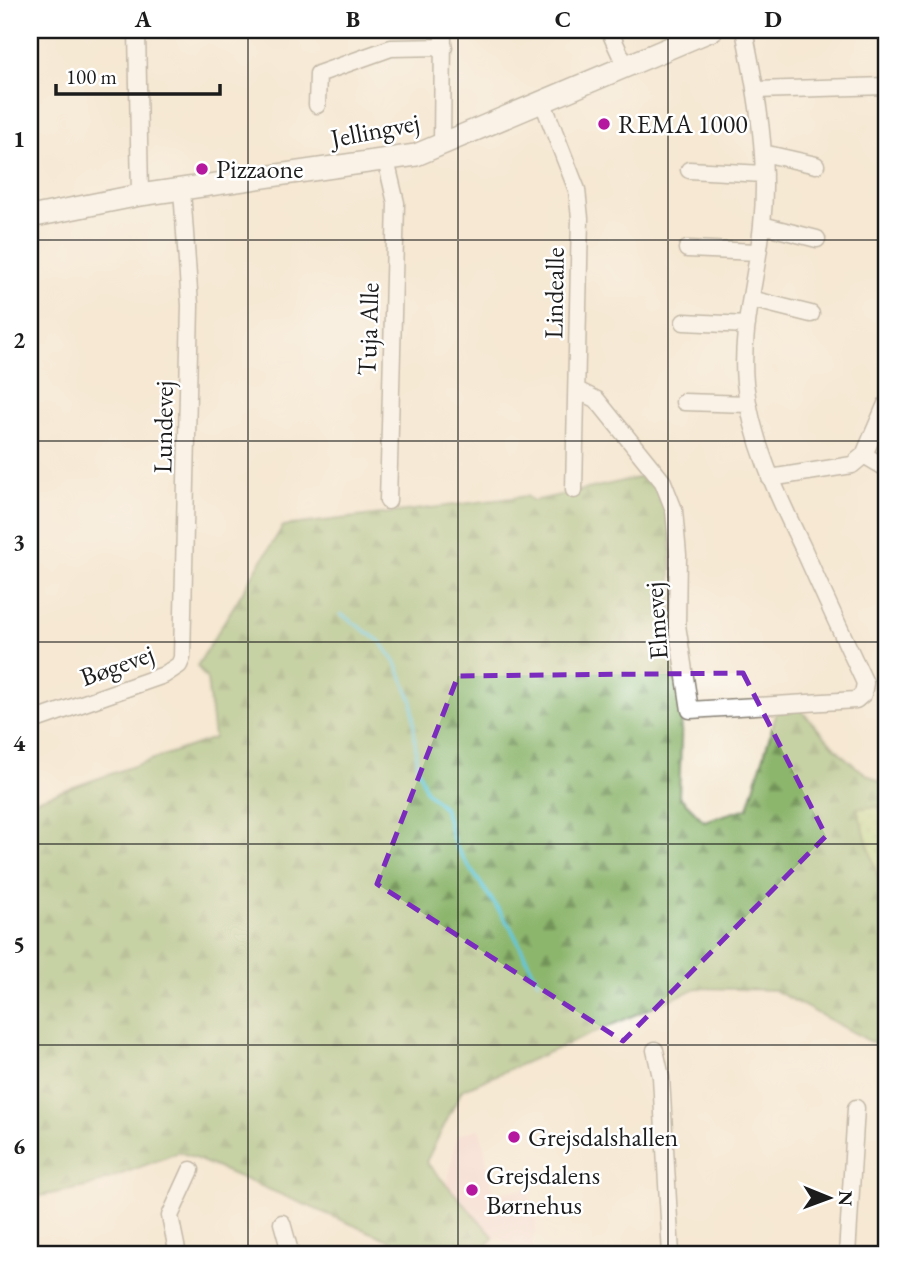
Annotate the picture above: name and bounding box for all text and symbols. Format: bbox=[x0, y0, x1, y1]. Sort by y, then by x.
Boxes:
text: A bbox=[134, 4, 152, 34]
text: B bbox=[346, 4, 360, 34]
text: C bbox=[555, 4, 571, 34]
text: D bbox=[764, 4, 782, 34]
scale bar bbox=[56, 52, 220, 96]
text: 100 m bbox=[66, 63, 117, 90]
street label: Jellingvej bbox=[326, 105, 422, 156]
place label: REMA 1000 bbox=[618, 107, 748, 141]
marker: REMA 1000 bbox=[596, 116, 612, 132]
text: 1 bbox=[13, 124, 25, 154]
place label: Pizzaone bbox=[216, 152, 303, 186]
marker: Pizzaone bbox=[194, 161, 210, 177]
street label: Lindealle bbox=[536, 247, 572, 339]
street label: Tuja Alle bbox=[349, 282, 387, 376]
text: 2 bbox=[13, 325, 25, 355]
street label: Lundevej bbox=[145, 380, 181, 474]
text: 3 bbox=[13, 527, 25, 557]
street label: Elmevej bbox=[636, 581, 676, 661]
street label: Bøgevej bbox=[75, 636, 159, 694]
text: 4 bbox=[13, 728, 26, 758]
text: 5 bbox=[13, 929, 25, 959]
place label: Grejsdalshallen bbox=[528, 1120, 679, 1154]
marker: Grejsdalshallen bbox=[506, 1129, 522, 1145]
text: 6 bbox=[13, 1131, 25, 1161]
place label: Grejsdalens Børnehus bbox=[486, 1158, 600, 1222]
north arrow bbox=[794, 1162, 864, 1232]
marker: Grejsdalens Børnehus bbox=[464, 1182, 480, 1198]
text: N bbox=[833, 1190, 858, 1207]

